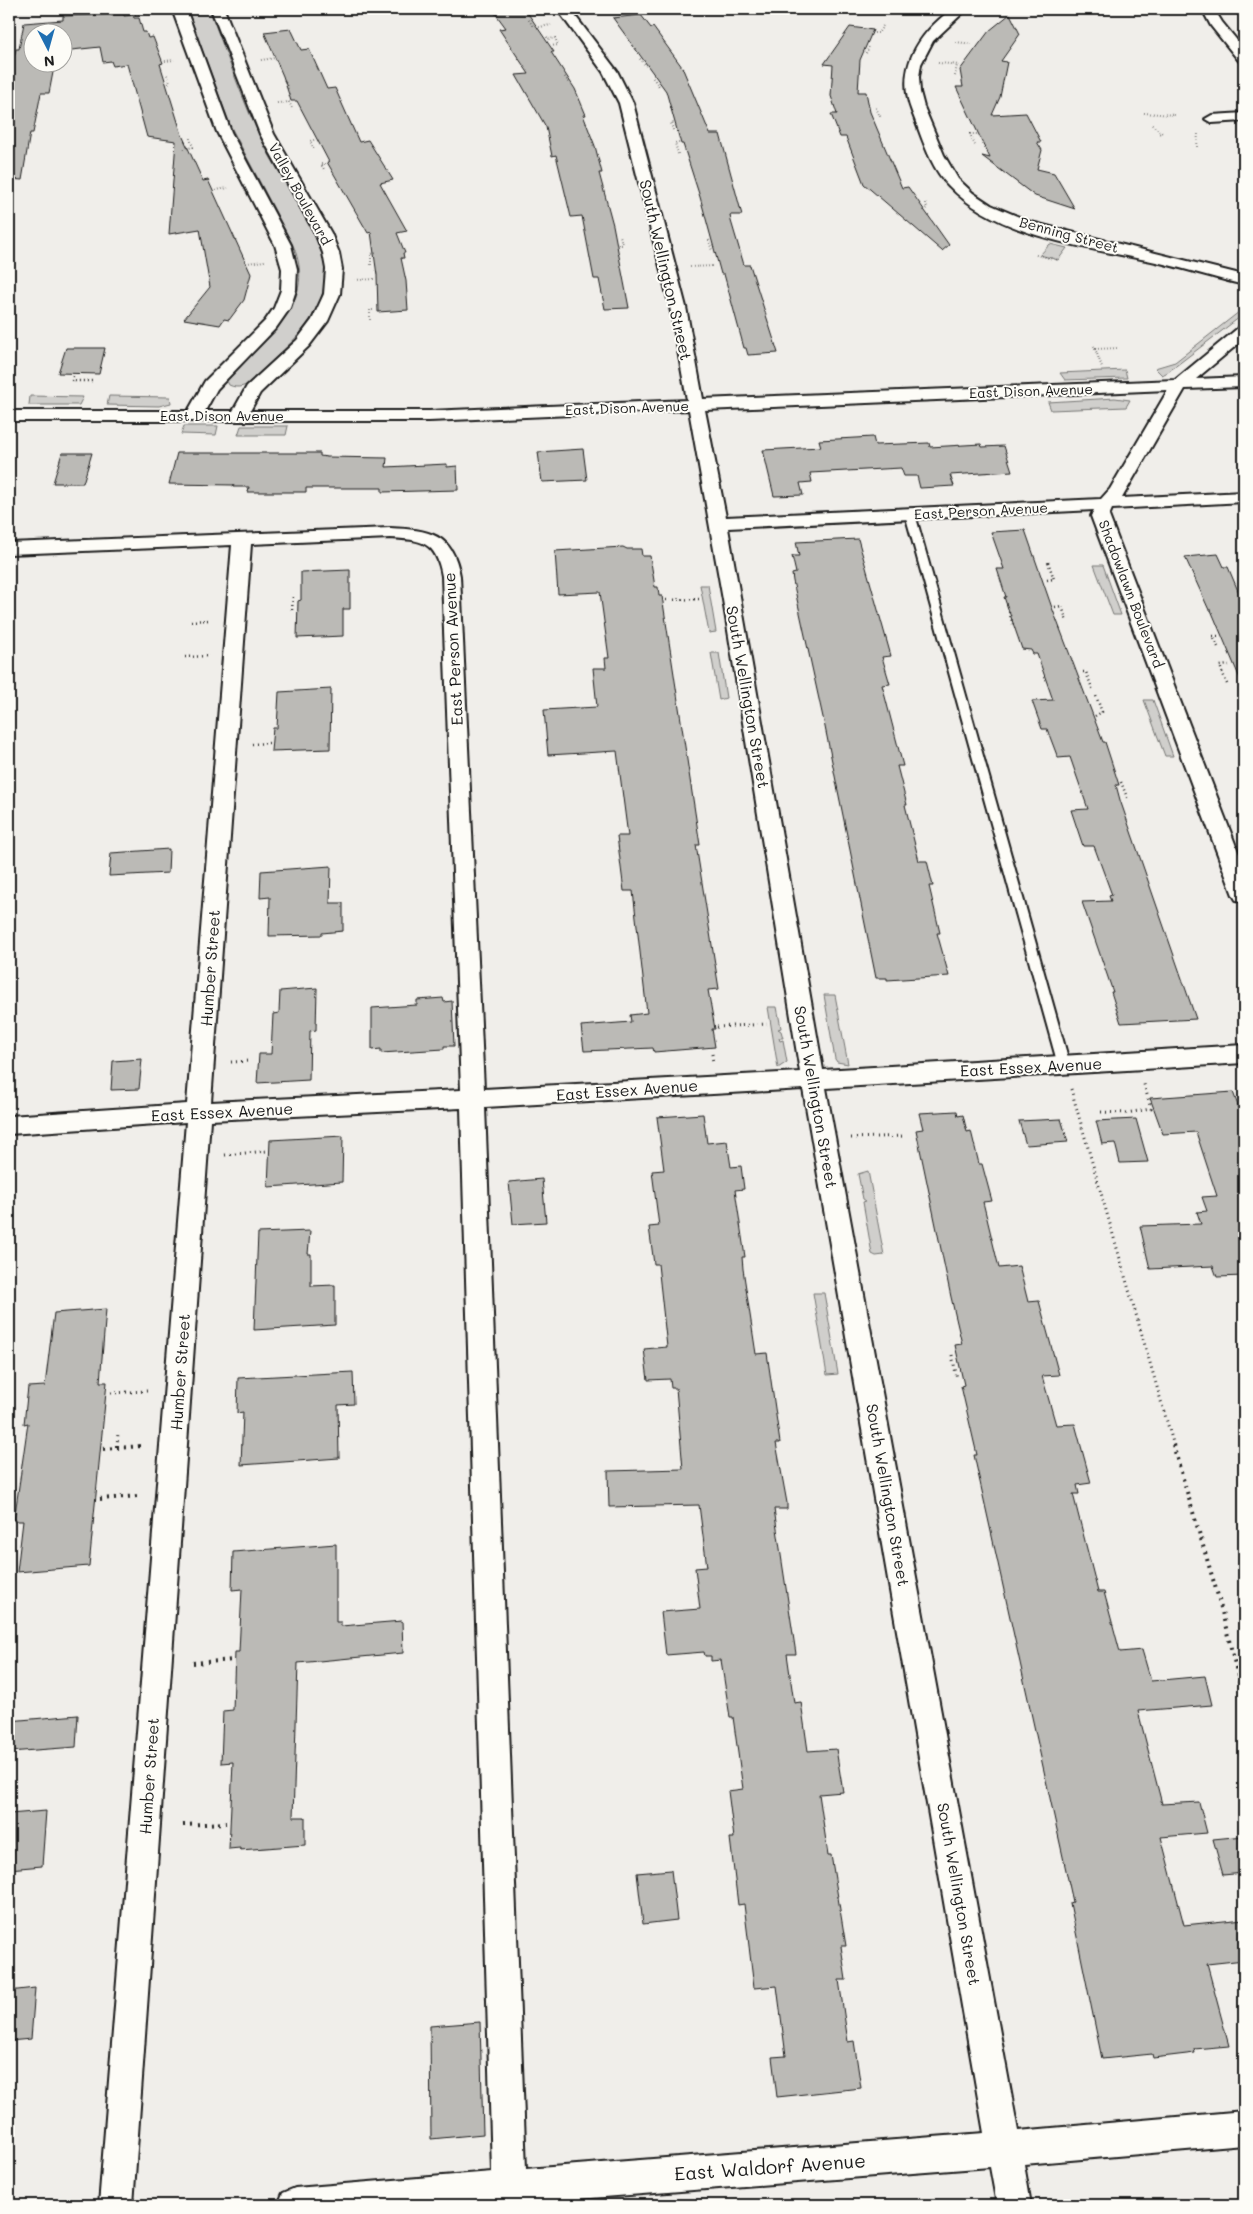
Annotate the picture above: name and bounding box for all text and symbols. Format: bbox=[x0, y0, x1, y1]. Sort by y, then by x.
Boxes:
north arrow bbox=[22, 22, 72, 72]
text: N bbox=[43, 51, 56, 71]
street label: Valley Boulevard bbox=[264, 139, 336, 248]
street label: South Wellington Street bbox=[635, 177, 698, 362]
street label: Benning Street bbox=[1017, 212, 1121, 257]
street label: East Dison Avenue bbox=[969, 379, 1093, 402]
street label: East Dison Avenue bbox=[565, 396, 689, 419]
street label: East Dison Avenue bbox=[160, 406, 284, 425]
street label: East Person Avenue bbox=[913, 498, 1048, 523]
street label: Shadowlawn Boulevard bbox=[1095, 517, 1168, 671]
street label: East Person Avenue bbox=[438, 572, 467, 726]
street label: South Wellington Street bbox=[722, 604, 775, 790]
street label: Humber Street bbox=[195, 909, 224, 1027]
street label: South Wellington Street bbox=[790, 1004, 843, 1190]
street label: East Essex Avenue bbox=[959, 1052, 1103, 1081]
street label: East Essex Avenue bbox=[555, 1074, 699, 1105]
street label: East Essex Avenue bbox=[150, 1097, 294, 1126]
street label: Humber Street bbox=[165, 1313, 194, 1431]
street label: South Wellington Street bbox=[862, 1402, 915, 1588]
street label: Humber Street bbox=[134, 1717, 163, 1835]
street label: South Wellington Street bbox=[933, 1801, 986, 1987]
street label: East Waldorf Avenue bbox=[673, 2147, 866, 2186]

